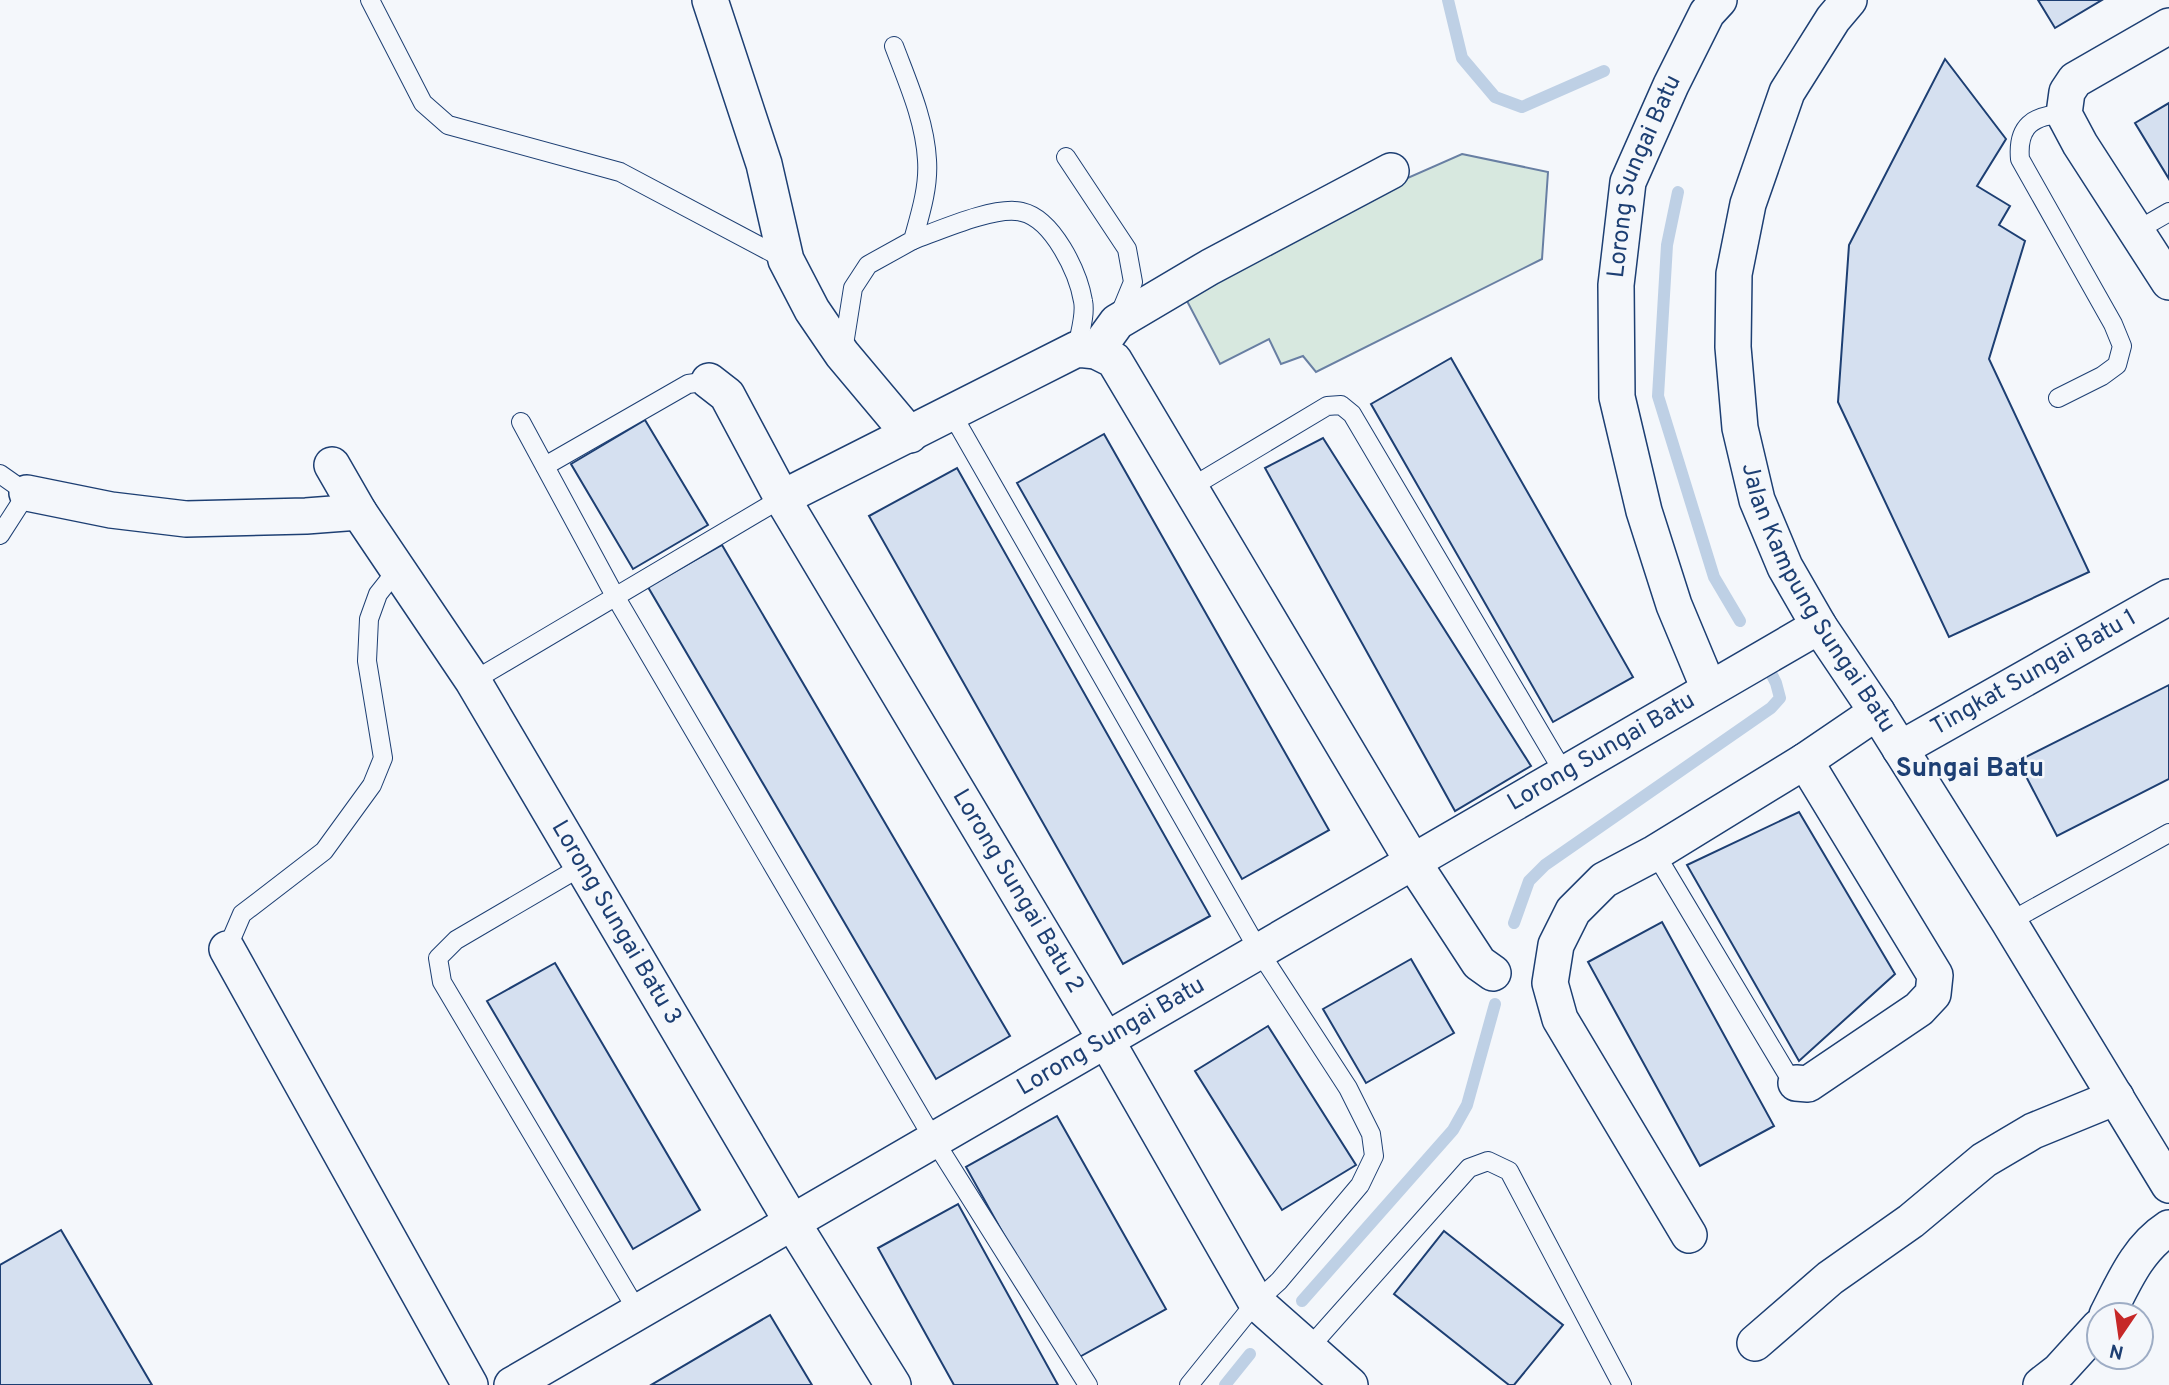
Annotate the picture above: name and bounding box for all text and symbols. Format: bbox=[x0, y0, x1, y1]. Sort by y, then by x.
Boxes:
street label: Lorong Sungai Batu bbox=[1602, 70, 1689, 280]
street label: Jalan Kampung Sungai Batu bbox=[1734, 460, 1901, 739]
street label: Tingkat Sungai Batu 1 bbox=[1926, 603, 2142, 743]
street label: Lorong Sungai Batu bbox=[1502, 686, 1701, 818]
district label: Sungai Batu bbox=[1896, 753, 2044, 786]
street label: Lorong Sungai Batu 2 bbox=[945, 784, 1090, 999]
street label: Lorong Sungai Batu 3 bbox=[544, 815, 688, 1031]
street label: Lorong Sungai Batu bbox=[1012, 971, 1210, 1103]
north arrow bbox=[2085, 1301, 2155, 1371]
text: N bbox=[2107, 1337, 2126, 1364]

